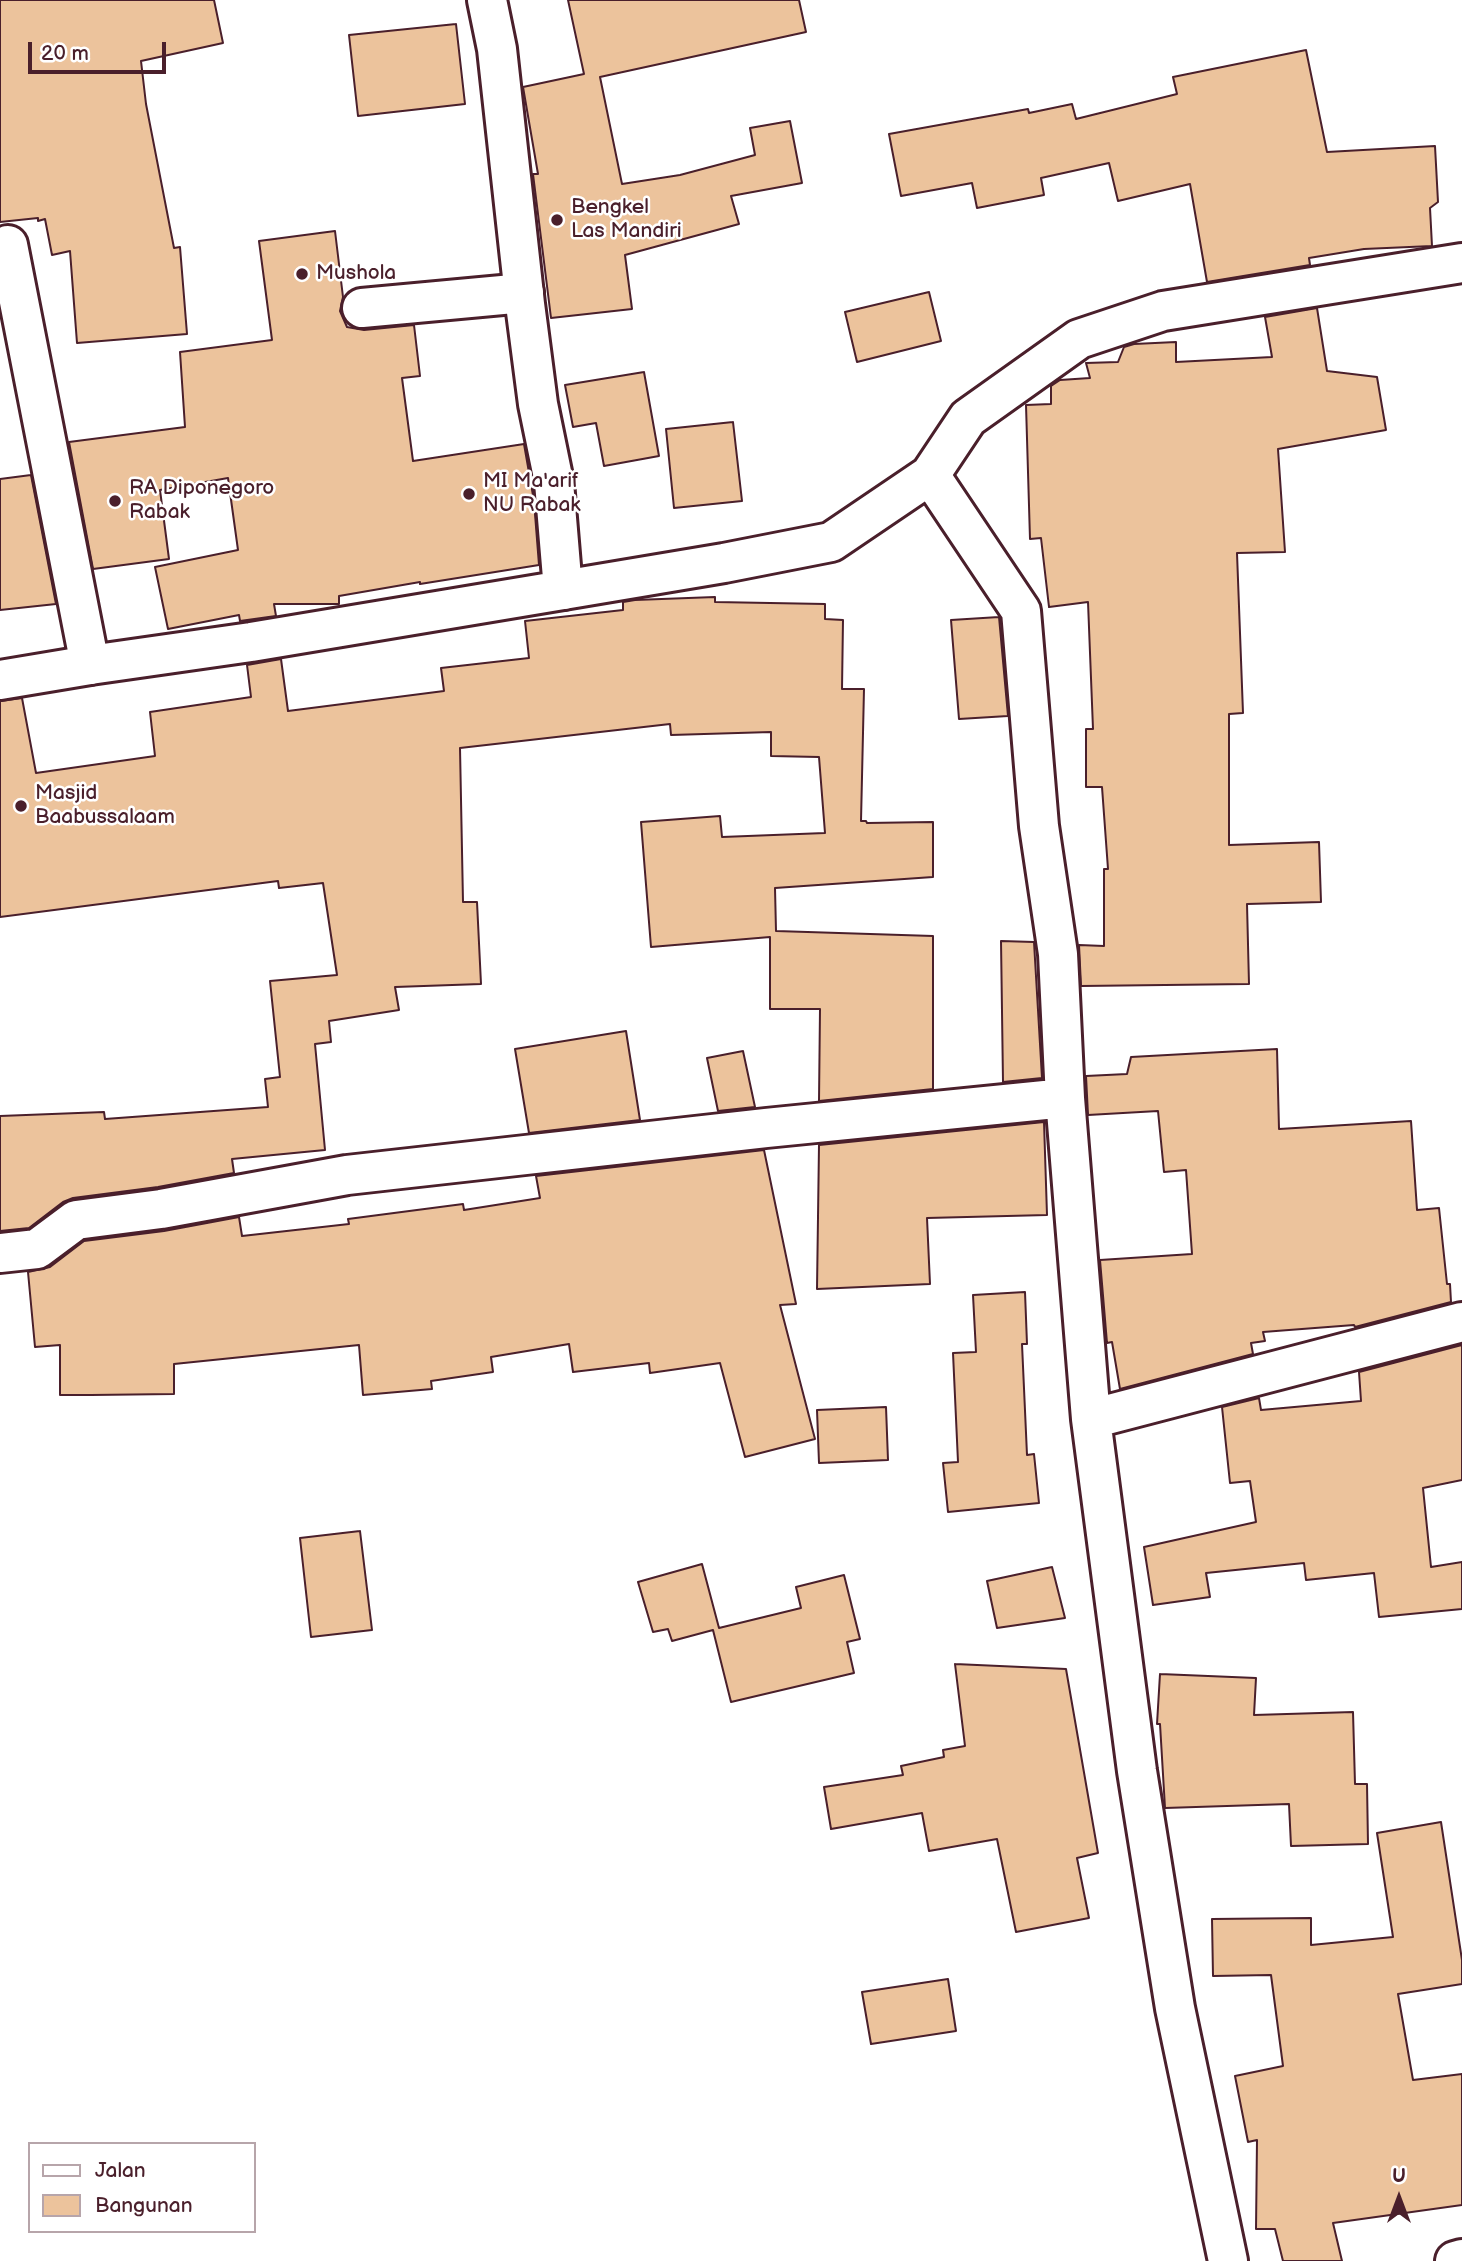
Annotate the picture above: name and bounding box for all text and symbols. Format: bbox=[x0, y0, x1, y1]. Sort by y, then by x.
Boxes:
scale bar bbox=[32, 28, 170, 72]
text: 20 m bbox=[41, 41, 89, 66]
place label: Bengkel Las Mandiri bbox=[571, 195, 682, 245]
marker: Bengkel Las Mandiri bbox=[549, 212, 565, 228]
place label: Mushola bbox=[316, 261, 396, 287]
marker: Mushola bbox=[294, 266, 310, 282]
place label: MI Ma'arif NU Rabak bbox=[483, 469, 581, 519]
place label: RA Diponegoro Rabak bbox=[129, 476, 274, 526]
marker: MI Ma'arif NU Rabak bbox=[461, 486, 477, 502]
marker: RA Diponegoro Rabak bbox=[107, 493, 123, 509]
place label: Masjid Baabussalaam bbox=[35, 781, 175, 831]
marker: Masjid Baabussalaam bbox=[13, 798, 29, 814]
legend bbox=[28, 2142, 256, 2233]
text: Jalan bbox=[95, 2158, 146, 2183]
north arrow bbox=[1364, 2163, 1434, 2233]
text: U bbox=[1392, 2165, 1406, 2188]
text: Bangunan bbox=[95, 2193, 193, 2218]

